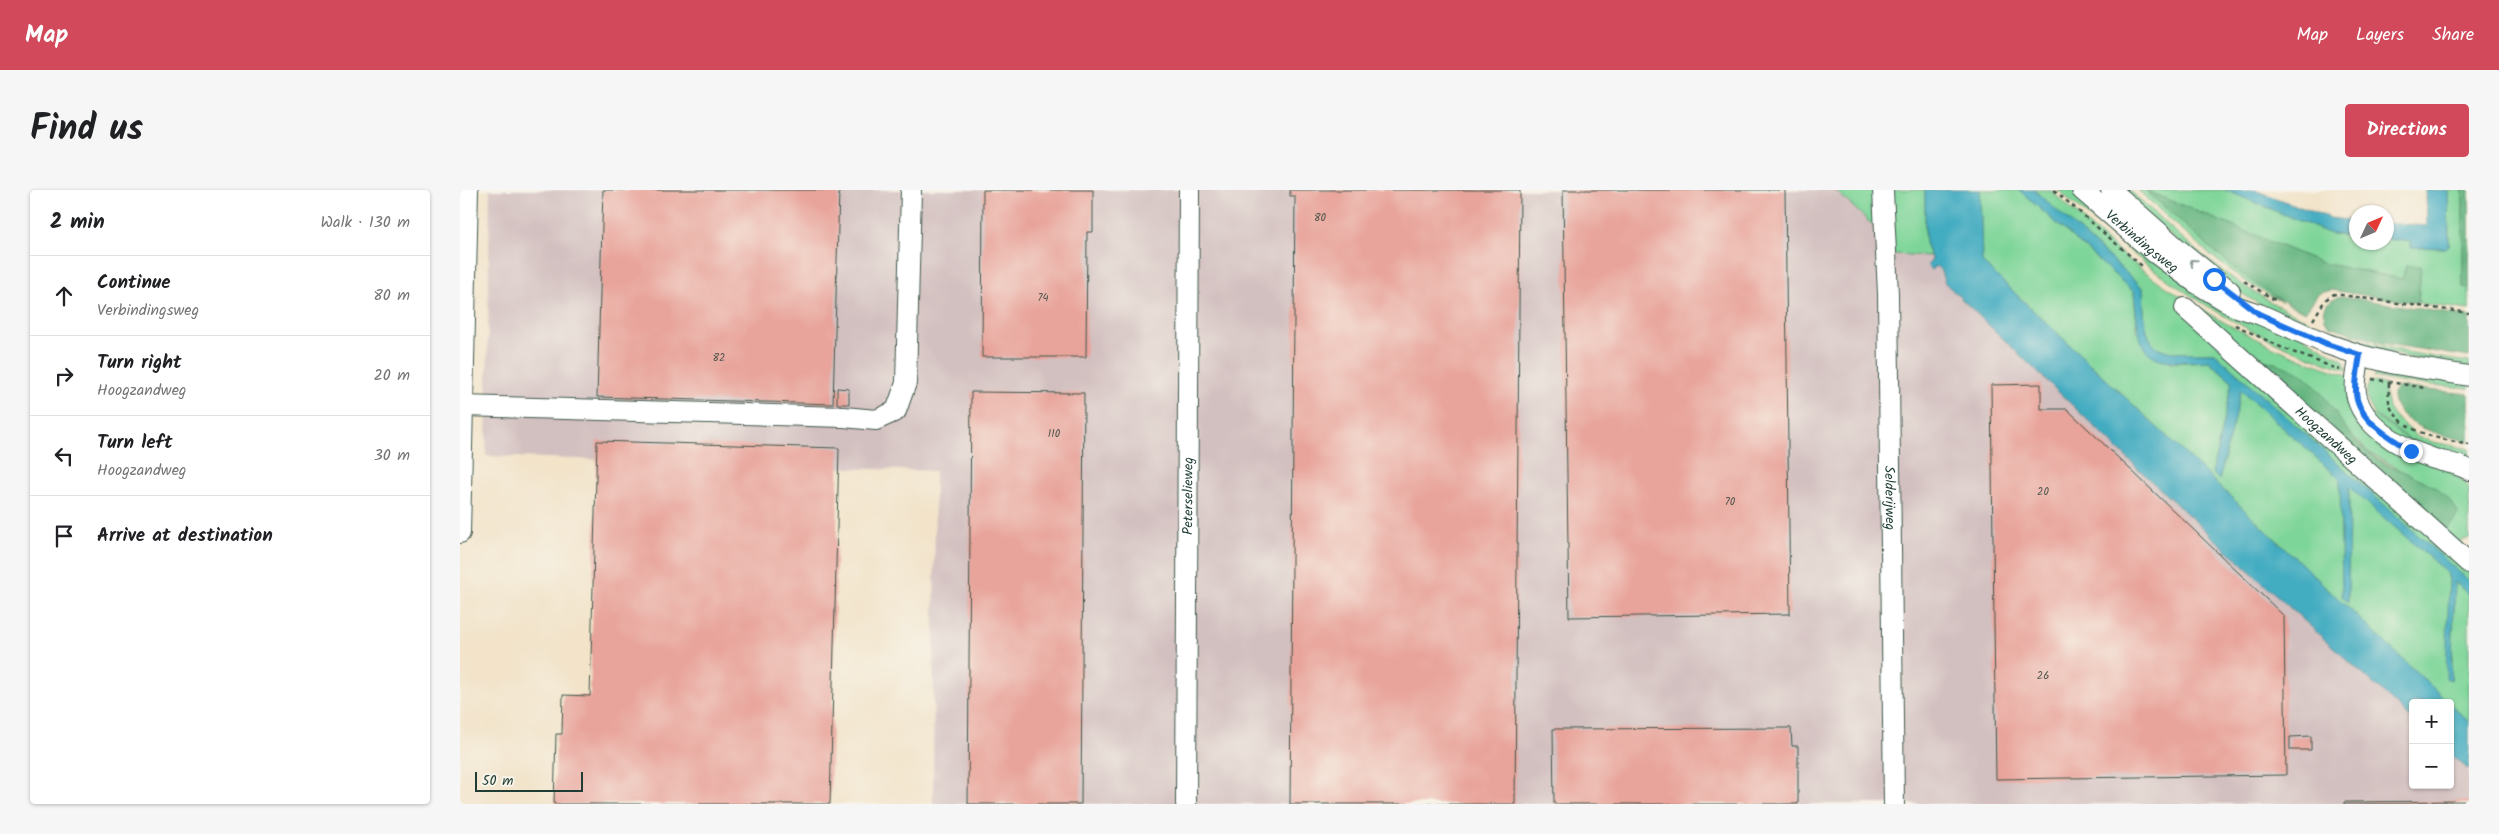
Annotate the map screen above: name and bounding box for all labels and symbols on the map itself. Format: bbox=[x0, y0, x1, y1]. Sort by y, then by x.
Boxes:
street label: Verbindingsweg bbox=[2100, 205, 2183, 279]
north arrow bbox=[2349, 205, 2394, 250]
house number: 80 bbox=[1314, 209, 1327, 227]
one-way arrow bbox=[2190, 259, 2199, 268]
route start bbox=[2203, 268, 2226, 291]
house number: 74 bbox=[1037, 289, 1049, 307]
house number: 82 bbox=[712, 349, 726, 367]
street label: Hoogzandweg bbox=[2289, 401, 2362, 470]
house number: 110 bbox=[1048, 425, 1061, 443]
route end bbox=[2400, 440, 2423, 463]
street label: Peterselieweg bbox=[1177, 457, 1200, 535]
street label: Selderijweg bbox=[1878, 466, 1901, 530]
house number: 20 bbox=[2037, 483, 2049, 501]
house number: 70 bbox=[1725, 493, 1736, 511]
house number: 26 bbox=[2037, 667, 2049, 685]
scale bar bbox=[475, 769, 582, 792]

